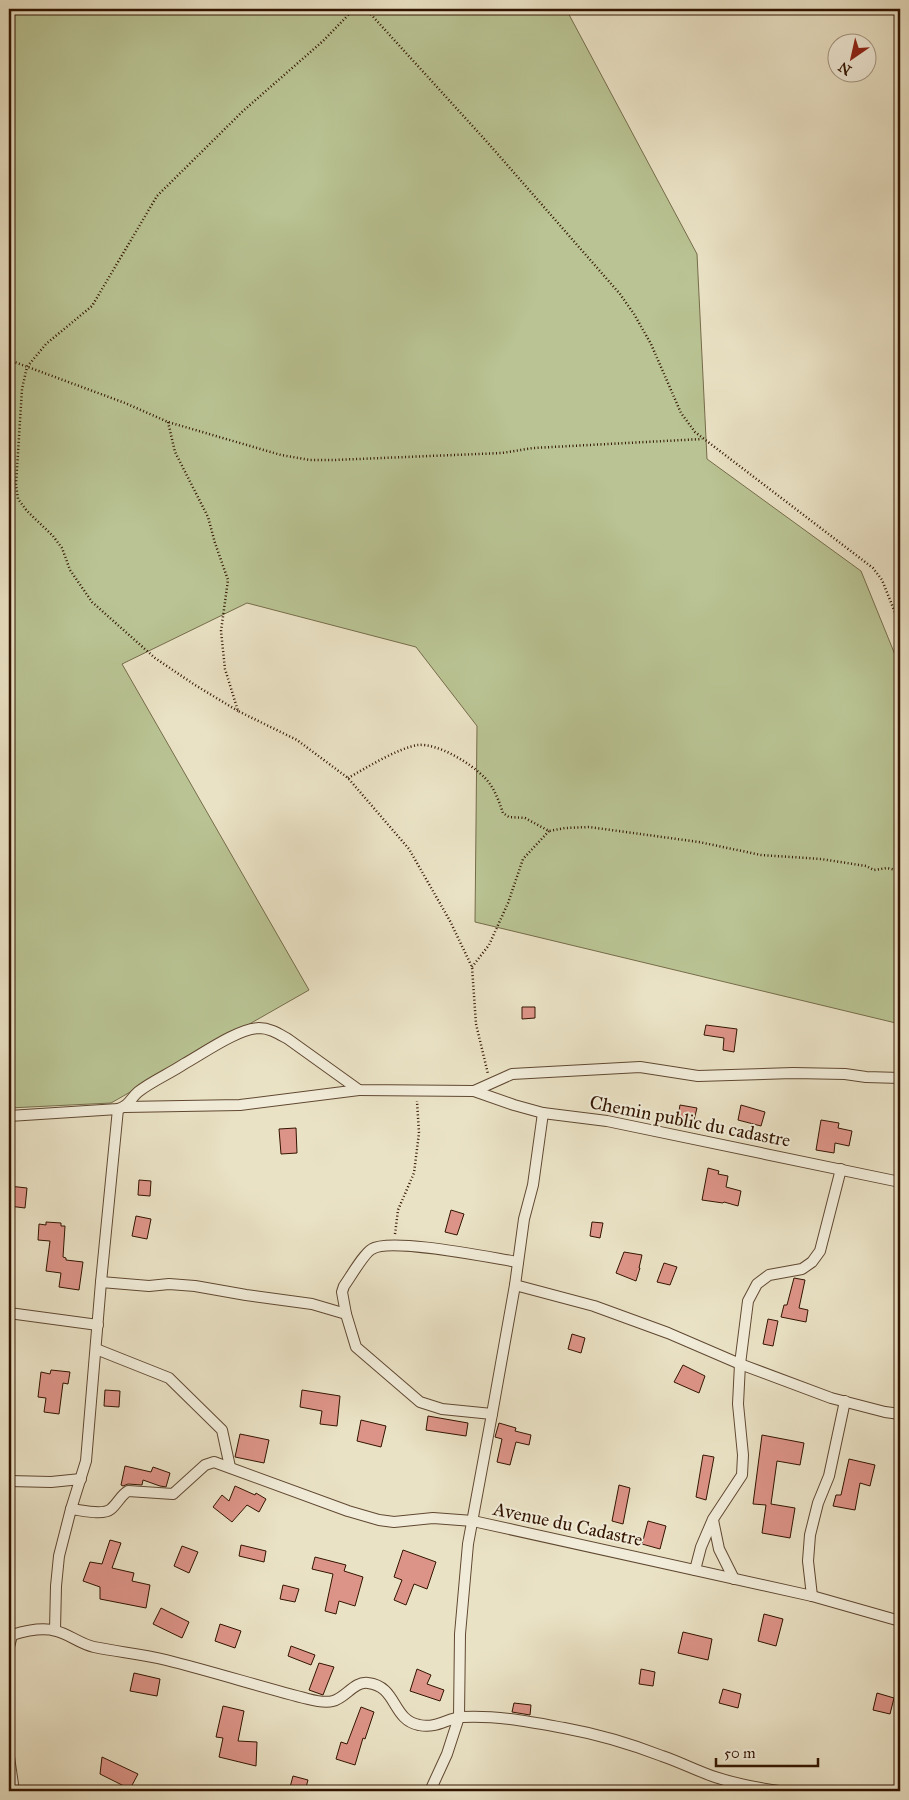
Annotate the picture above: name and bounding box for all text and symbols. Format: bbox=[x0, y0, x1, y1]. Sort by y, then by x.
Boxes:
north arrow bbox=[826, 32, 876, 82]
text: N bbox=[835, 58, 855, 79]
street label: Chemin public du cadastre bbox=[588, 1090, 792, 1152]
street label: Avenue du Cadastre bbox=[490, 1497, 645, 1551]
scale bar bbox=[716, 1735, 819, 1767]
text: 50 m bbox=[724, 1744, 756, 1762]

